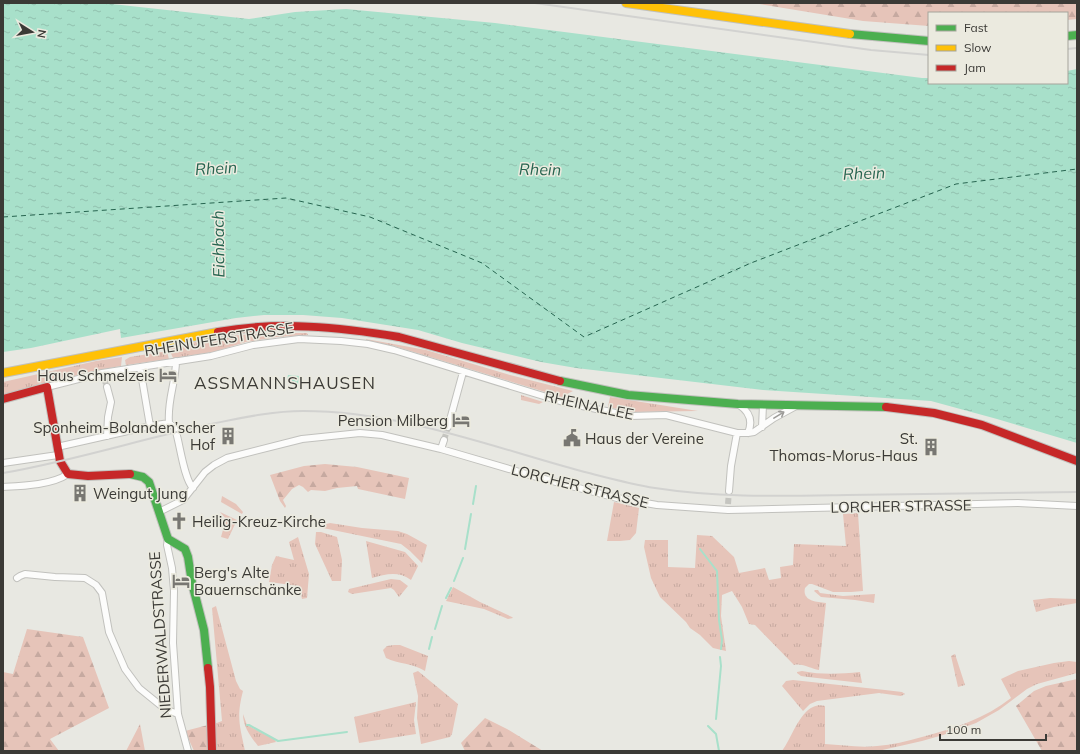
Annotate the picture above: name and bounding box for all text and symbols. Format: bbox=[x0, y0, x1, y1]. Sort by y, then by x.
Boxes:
north arrow bbox=[12, 12, 52, 52]
legend bbox=[928, 12, 1068, 84]
text: Fast bbox=[964, 20, 988, 35]
text: N bbox=[34, 28, 49, 39]
text: Slow bbox=[964, 40, 992, 55]
text: Jam bbox=[964, 60, 986, 75]
water label: Rhein bbox=[194, 157, 238, 179]
water label: Rhein bbox=[519, 159, 561, 179]
water label: Rhein bbox=[842, 162, 886, 184]
water label: Eichbach bbox=[207, 210, 229, 278]
street label: RHEINUFERSTRASSE bbox=[143, 318, 295, 360]
hotel icon: Haus Schmelzeis bbox=[158, 365, 178, 385]
place label: Haus Schmelzeis bbox=[37, 366, 155, 385]
district label: ASSMANNSHAUSEN bbox=[194, 372, 376, 393]
street label: RHEINALLEE bbox=[543, 386, 636, 424]
hotel icon: Pension Milberg bbox=[451, 410, 471, 430]
place label: Pension Milberg bbox=[338, 411, 448, 430]
one-way arrow bbox=[773, 411, 785, 419]
place label: Sponheim-Bolanden’scher Hof bbox=[33, 418, 216, 454]
building icon: Sponheim-Bolanden’scher Hof bbox=[218, 426, 238, 446]
public building icon: Haus der Vereine bbox=[562, 428, 582, 448]
place label: Haus der Vereine bbox=[585, 429, 704, 448]
place label: St. Thomas-Morus-Haus bbox=[770, 429, 918, 465]
building icon: St. Thomas-Morus-Haus bbox=[921, 437, 941, 457]
street label: LORCHER STRASSE bbox=[509, 460, 651, 512]
building icon: Weingut Jung bbox=[70, 483, 90, 503]
place label: Weingut Jung bbox=[93, 484, 188, 503]
street label: LORCHER STRASSE bbox=[830, 495, 972, 517]
church icon: Heilig-Kreuz-Kirche bbox=[169, 511, 189, 531]
place label: Heilig-Kreuz-Kirche bbox=[192, 512, 326, 531]
street label: NIEDERWALDSTRASSE bbox=[145, 551, 175, 719]
place label: Berg's Alte Bauernschänke bbox=[194, 563, 301, 599]
hotel icon: Berg's Alte Bauernschänke bbox=[171, 571, 191, 591]
scale bar bbox=[940, 716, 1046, 742]
text: 100 m bbox=[946, 722, 981, 737]

